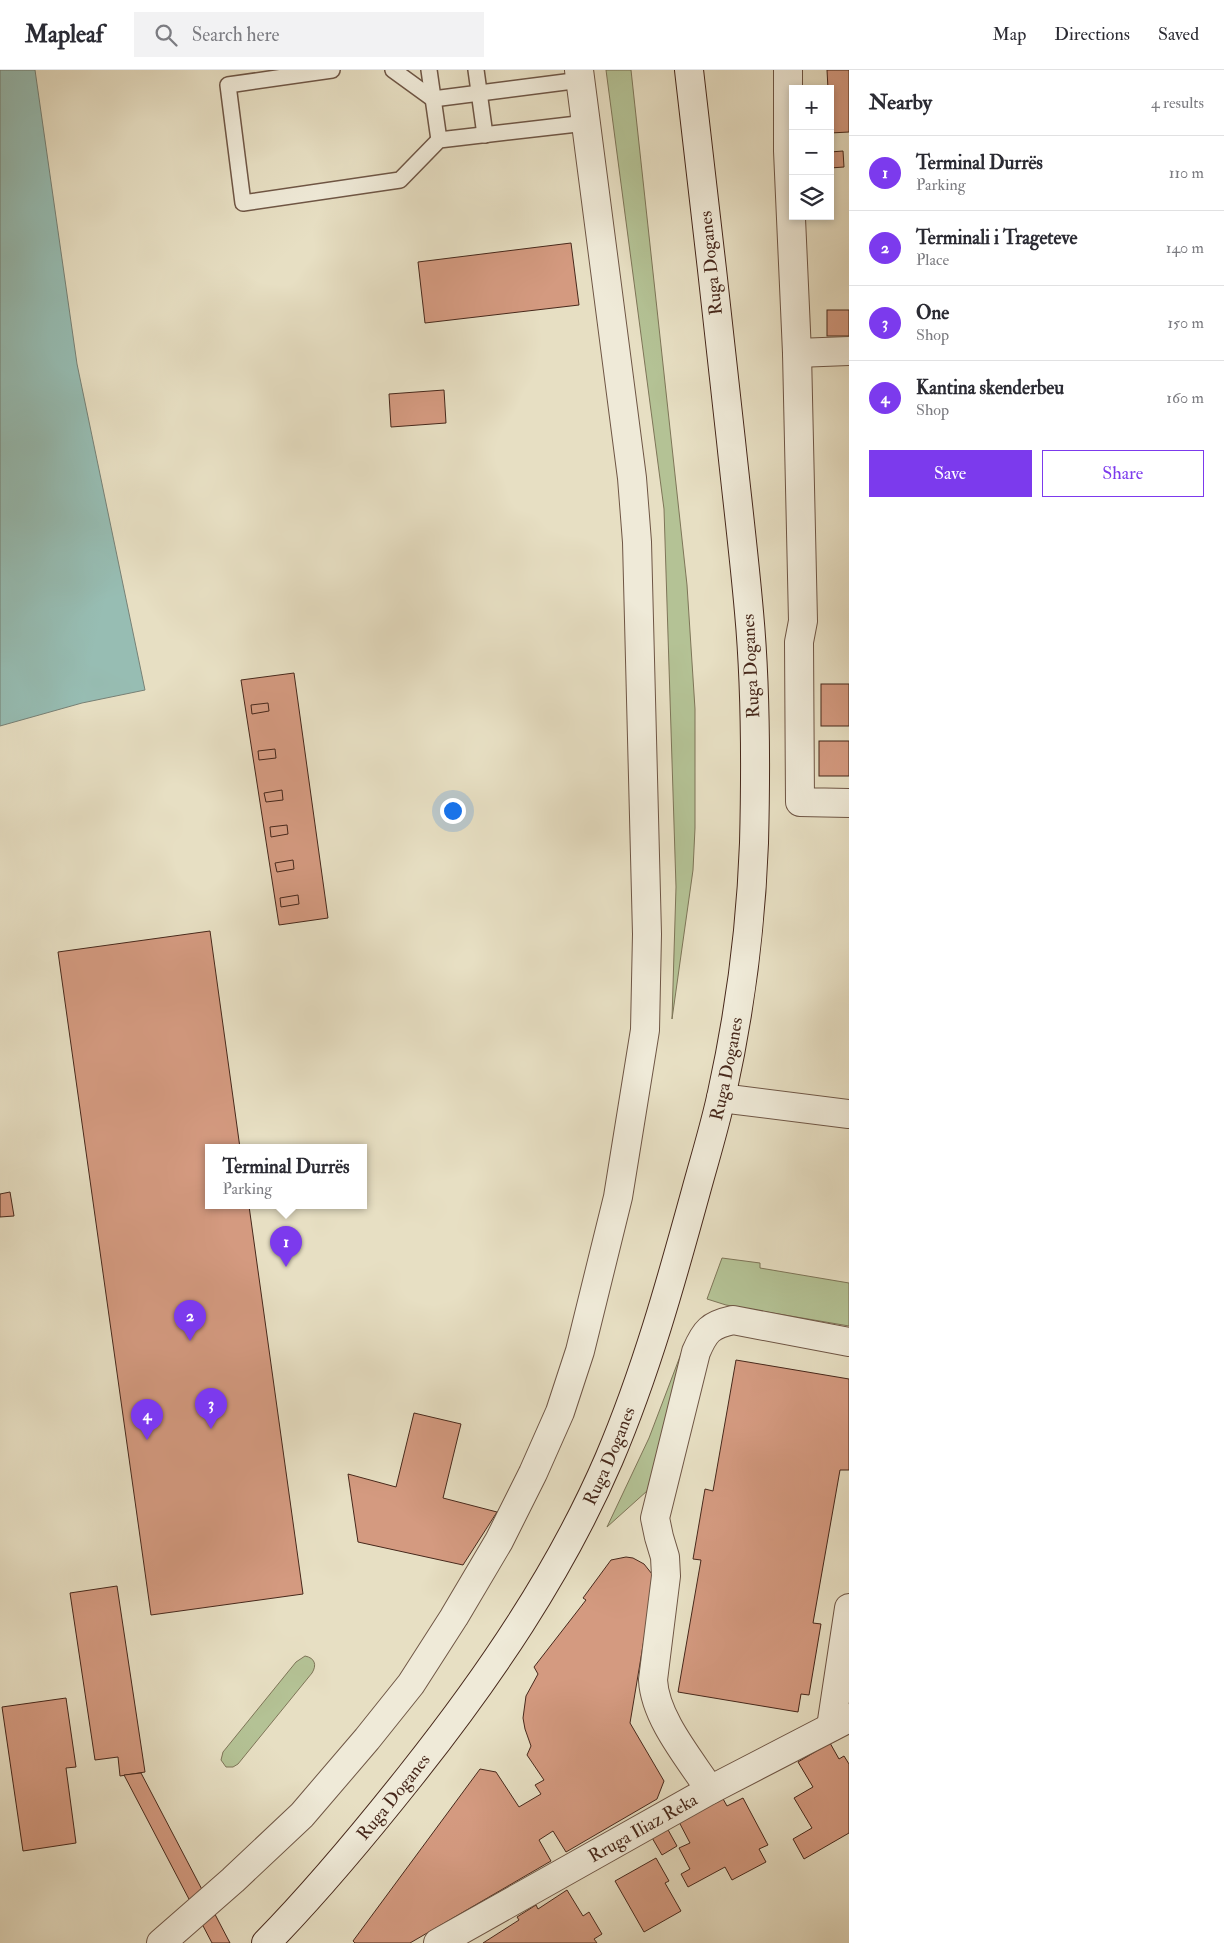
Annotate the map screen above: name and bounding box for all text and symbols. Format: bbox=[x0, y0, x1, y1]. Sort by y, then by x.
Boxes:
search box bbox=[134, 12, 484, 57]
text: Mapleaf bbox=[25, 19, 104, 50]
icon: search bbox=[152, 21, 180, 49]
text: Search here bbox=[192, 23, 279, 47]
text: Map bbox=[993, 23, 1026, 46]
text: Directions bbox=[1054, 23, 1130, 46]
text: Saved bbox=[1158, 23, 1199, 46]
map controls bbox=[789, 85, 834, 220]
button: + bbox=[789, 85, 834, 130]
text: Nearby bbox=[869, 89, 932, 116]
text: 4 results bbox=[1151, 93, 1204, 113]
button: − bbox=[789, 130, 834, 175]
text: Terminal Durrës bbox=[916, 151, 1043, 175]
text: 1 bbox=[882, 163, 888, 183]
text: 110 m bbox=[1169, 163, 1204, 183]
button: layers bbox=[789, 175, 834, 220]
text: Parking bbox=[916, 175, 966, 195]
street label: Ruga Doganes bbox=[694, 210, 728, 316]
text: Terminali i Trageteve bbox=[916, 226, 1077, 250]
text: 2 bbox=[881, 238, 889, 258]
text: 140 m bbox=[1166, 238, 1204, 258]
text: Place bbox=[916, 250, 949, 270]
text: One bbox=[916, 301, 949, 325]
text: 3 bbox=[882, 313, 888, 333]
text: 150 m bbox=[1167, 313, 1204, 333]
text: Shop bbox=[916, 325, 949, 345]
text: Kantina skenderbeu bbox=[916, 376, 1064, 400]
text: 4 bbox=[881, 388, 889, 408]
text: 160 m bbox=[1166, 388, 1204, 408]
text: Shop bbox=[916, 400, 949, 420]
button: Save bbox=[869, 450, 1032, 497]
button: Share bbox=[1042, 450, 1204, 497]
street label: Ruga Doganes bbox=[737, 613, 765, 719]
your location bbox=[440, 798, 466, 824]
street label: Ruga Doganes bbox=[704, 1016, 748, 1123]
popup bbox=[205, 1144, 367, 1209]
text: Terminal Durrës bbox=[223, 1155, 349, 1179]
text: Parking bbox=[223, 1179, 272, 1199]
pin: 1 bbox=[270, 1226, 302, 1267]
pin: 2 bbox=[174, 1300, 206, 1341]
pin: 3 bbox=[195, 1388, 227, 1429]
pin: 4 bbox=[131, 1399, 163, 1440]
street label: Ruga Doganes bbox=[578, 1404, 640, 1509]
street label: Ruga Doganes bbox=[352, 1749, 435, 1845]
street label: Rruga Iliaz Reka bbox=[584, 1788, 702, 1868]

